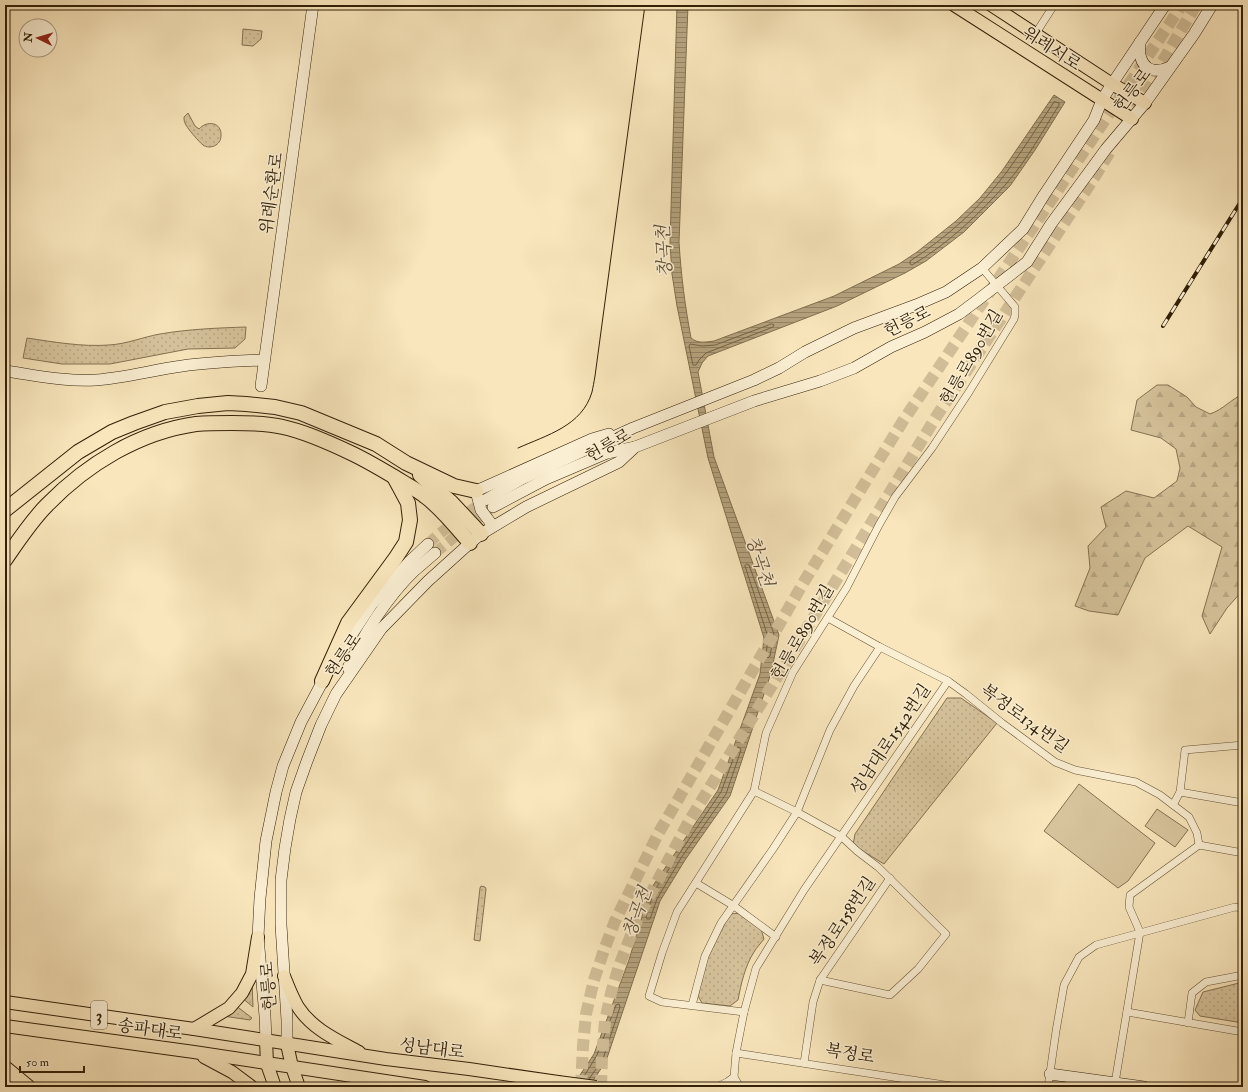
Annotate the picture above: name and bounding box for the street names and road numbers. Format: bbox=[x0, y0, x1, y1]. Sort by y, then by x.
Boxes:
street label: 위례서로 bbox=[1018, 22, 1085, 75]
street label: 헌릉로 bbox=[1109, 64, 1156, 116]
street label: 위례순환로 bbox=[255, 150, 288, 235]
street label: 헌릉로 bbox=[880, 301, 934, 342]
street label: 헌릉로890번길 bbox=[935, 305, 1007, 409]
street label: 헌릉로 bbox=[582, 424, 635, 467]
street label: 헌릉로890번길 bbox=[766, 580, 838, 684]
street label: 헌릉로 bbox=[321, 629, 366, 681]
street label: 복정로134번길 bbox=[977, 679, 1073, 757]
street label: 성남대로1542번길 bbox=[846, 680, 935, 799]
street label: 복정로158번길 bbox=[805, 872, 880, 970]
street label: 헌릉로 bbox=[256, 960, 281, 1011]
road number: 3 bbox=[91, 1001, 107, 1029]
street label: 송파대로 bbox=[116, 1015, 184, 1045]
street label: 성남대로 bbox=[398, 1034, 466, 1063]
street label: 복정로 bbox=[824, 1039, 876, 1068]

